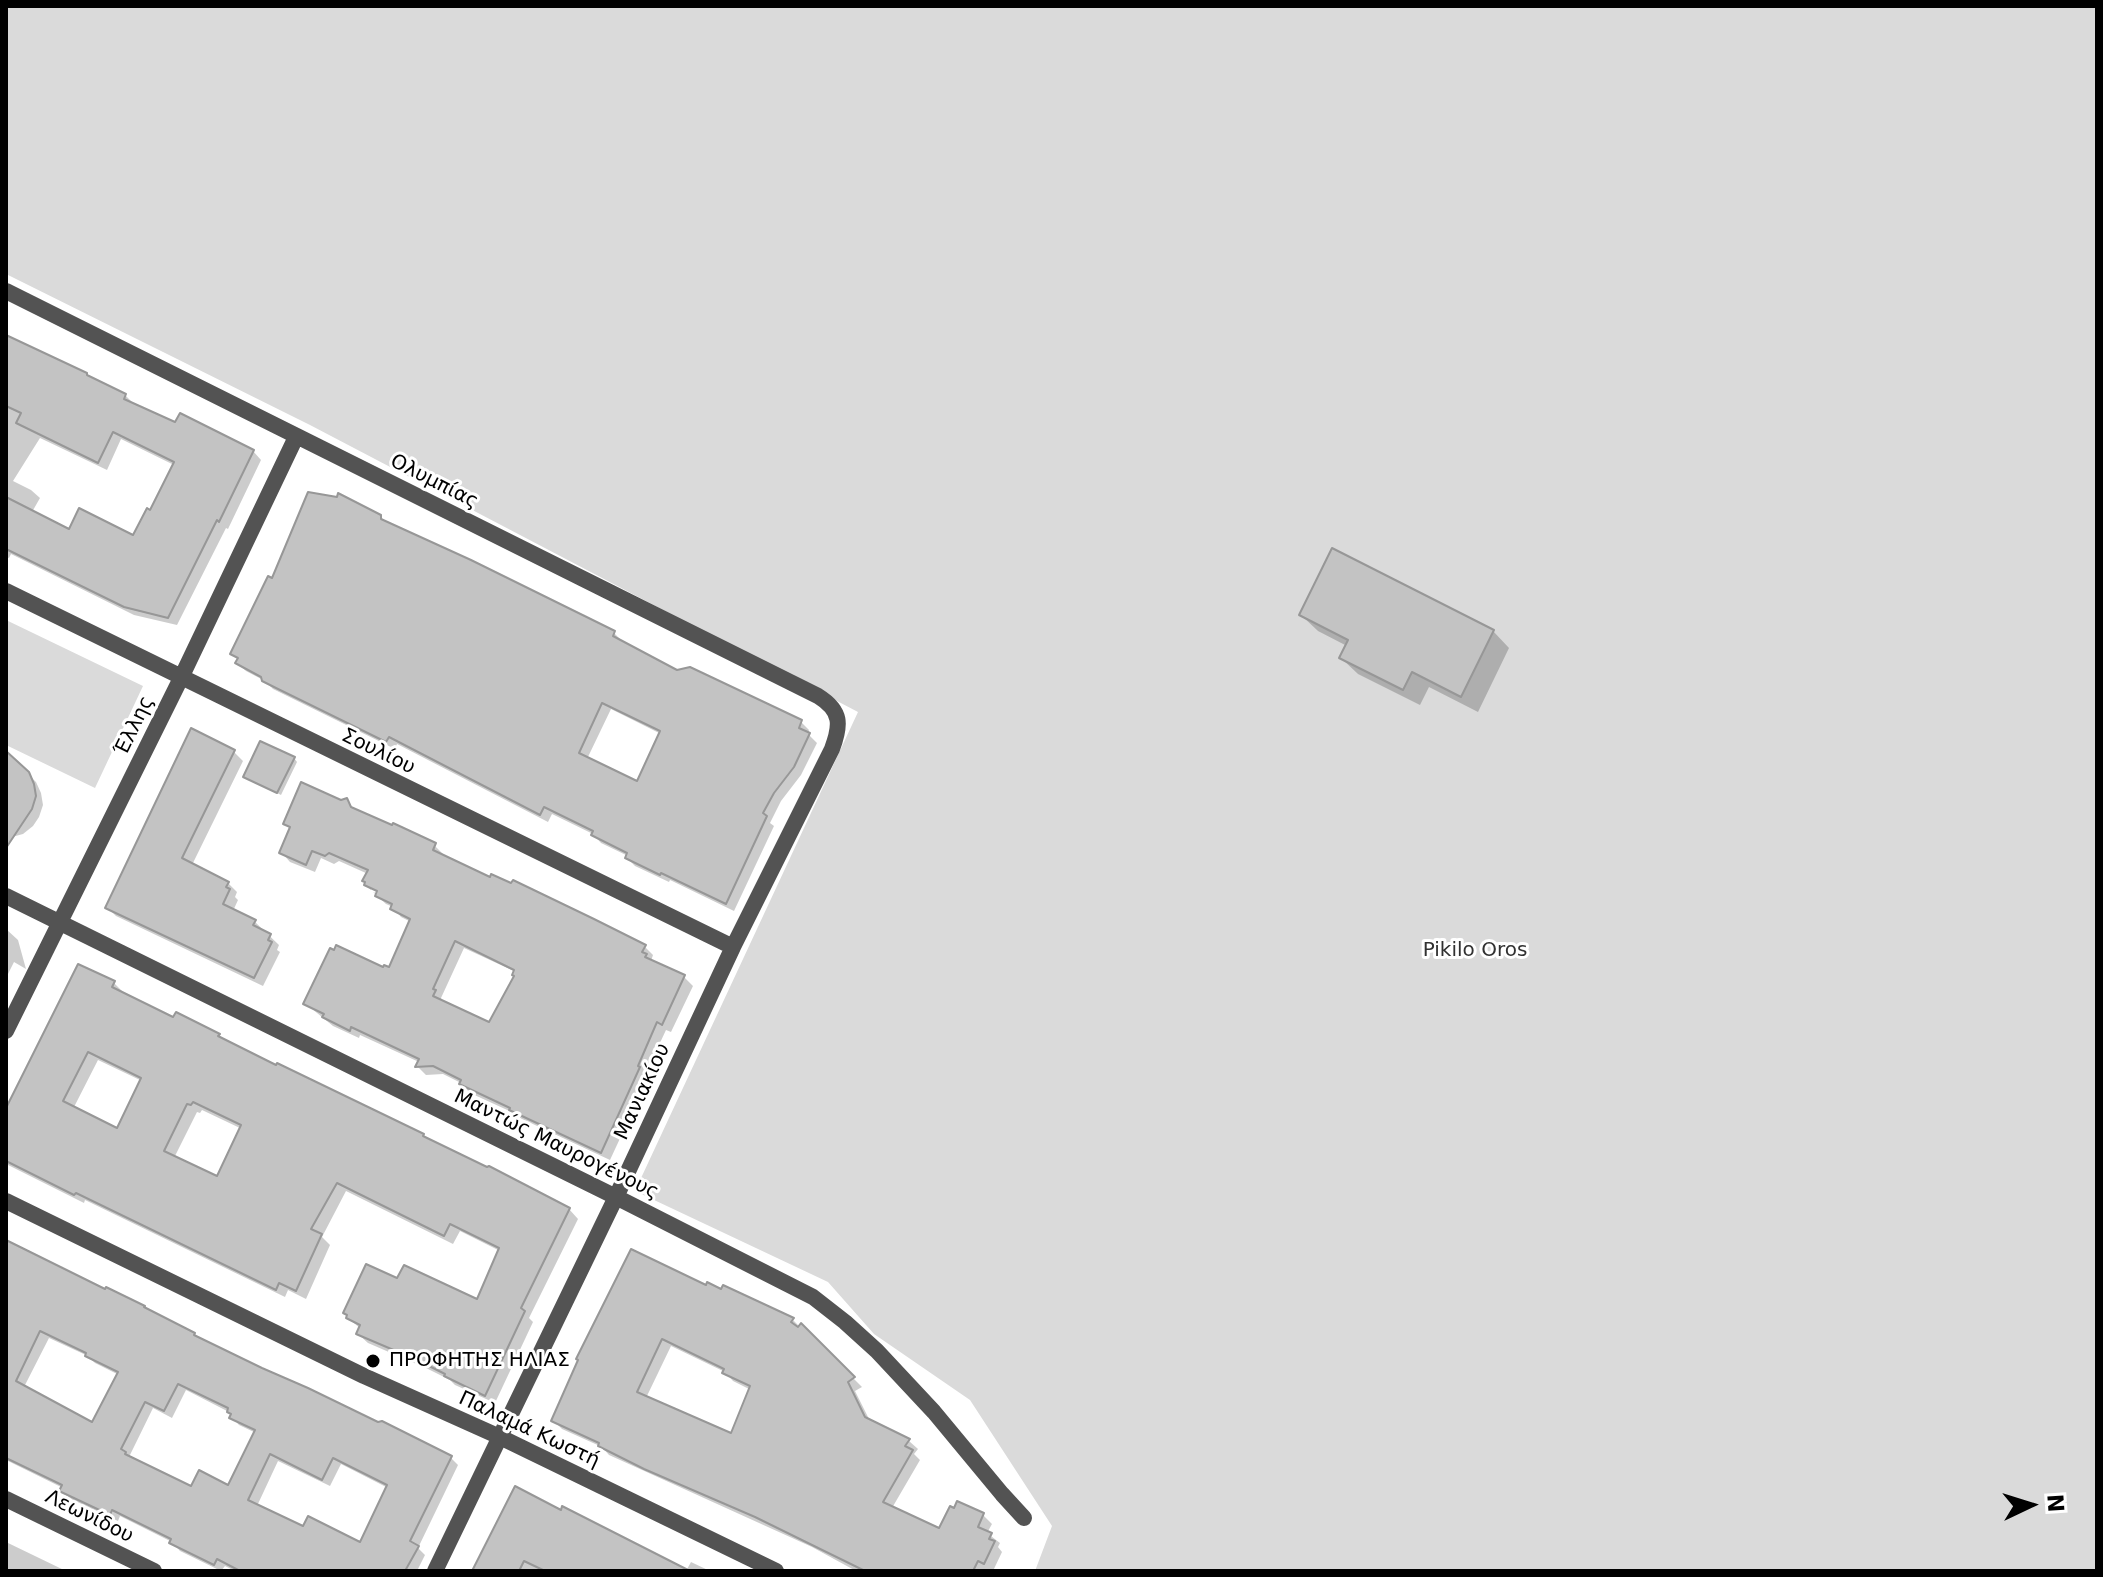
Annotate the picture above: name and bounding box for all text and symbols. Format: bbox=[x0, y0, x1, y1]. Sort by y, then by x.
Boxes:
street label: Ολυμπίας bbox=[386, 450, 482, 514]
street label: Έλλης bbox=[110, 692, 160, 760]
street label: Σουλίου bbox=[337, 724, 419, 780]
park label: Pikilo Oros bbox=[1423, 939, 1527, 963]
street label: Μανιακίου bbox=[610, 1040, 676, 1144]
street label: Μαντώς Μαυρογένους bbox=[450, 1085, 662, 1205]
place label: ΠΡΟΦΗΤΗΣ ΗΛΙΑΣ bbox=[389, 1349, 570, 1373]
marker: ΠΡΟΦΗΤΗΣ ΗΛΙΑΣ bbox=[364, 1352, 382, 1370]
street label: Παλαμά Κωστή bbox=[455, 1387, 603, 1473]
north arrow bbox=[1991, 1465, 2071, 1545]
street label: Λεωνίδου bbox=[41, 1485, 137, 1549]
text: N bbox=[2042, 1493, 2069, 1513]

